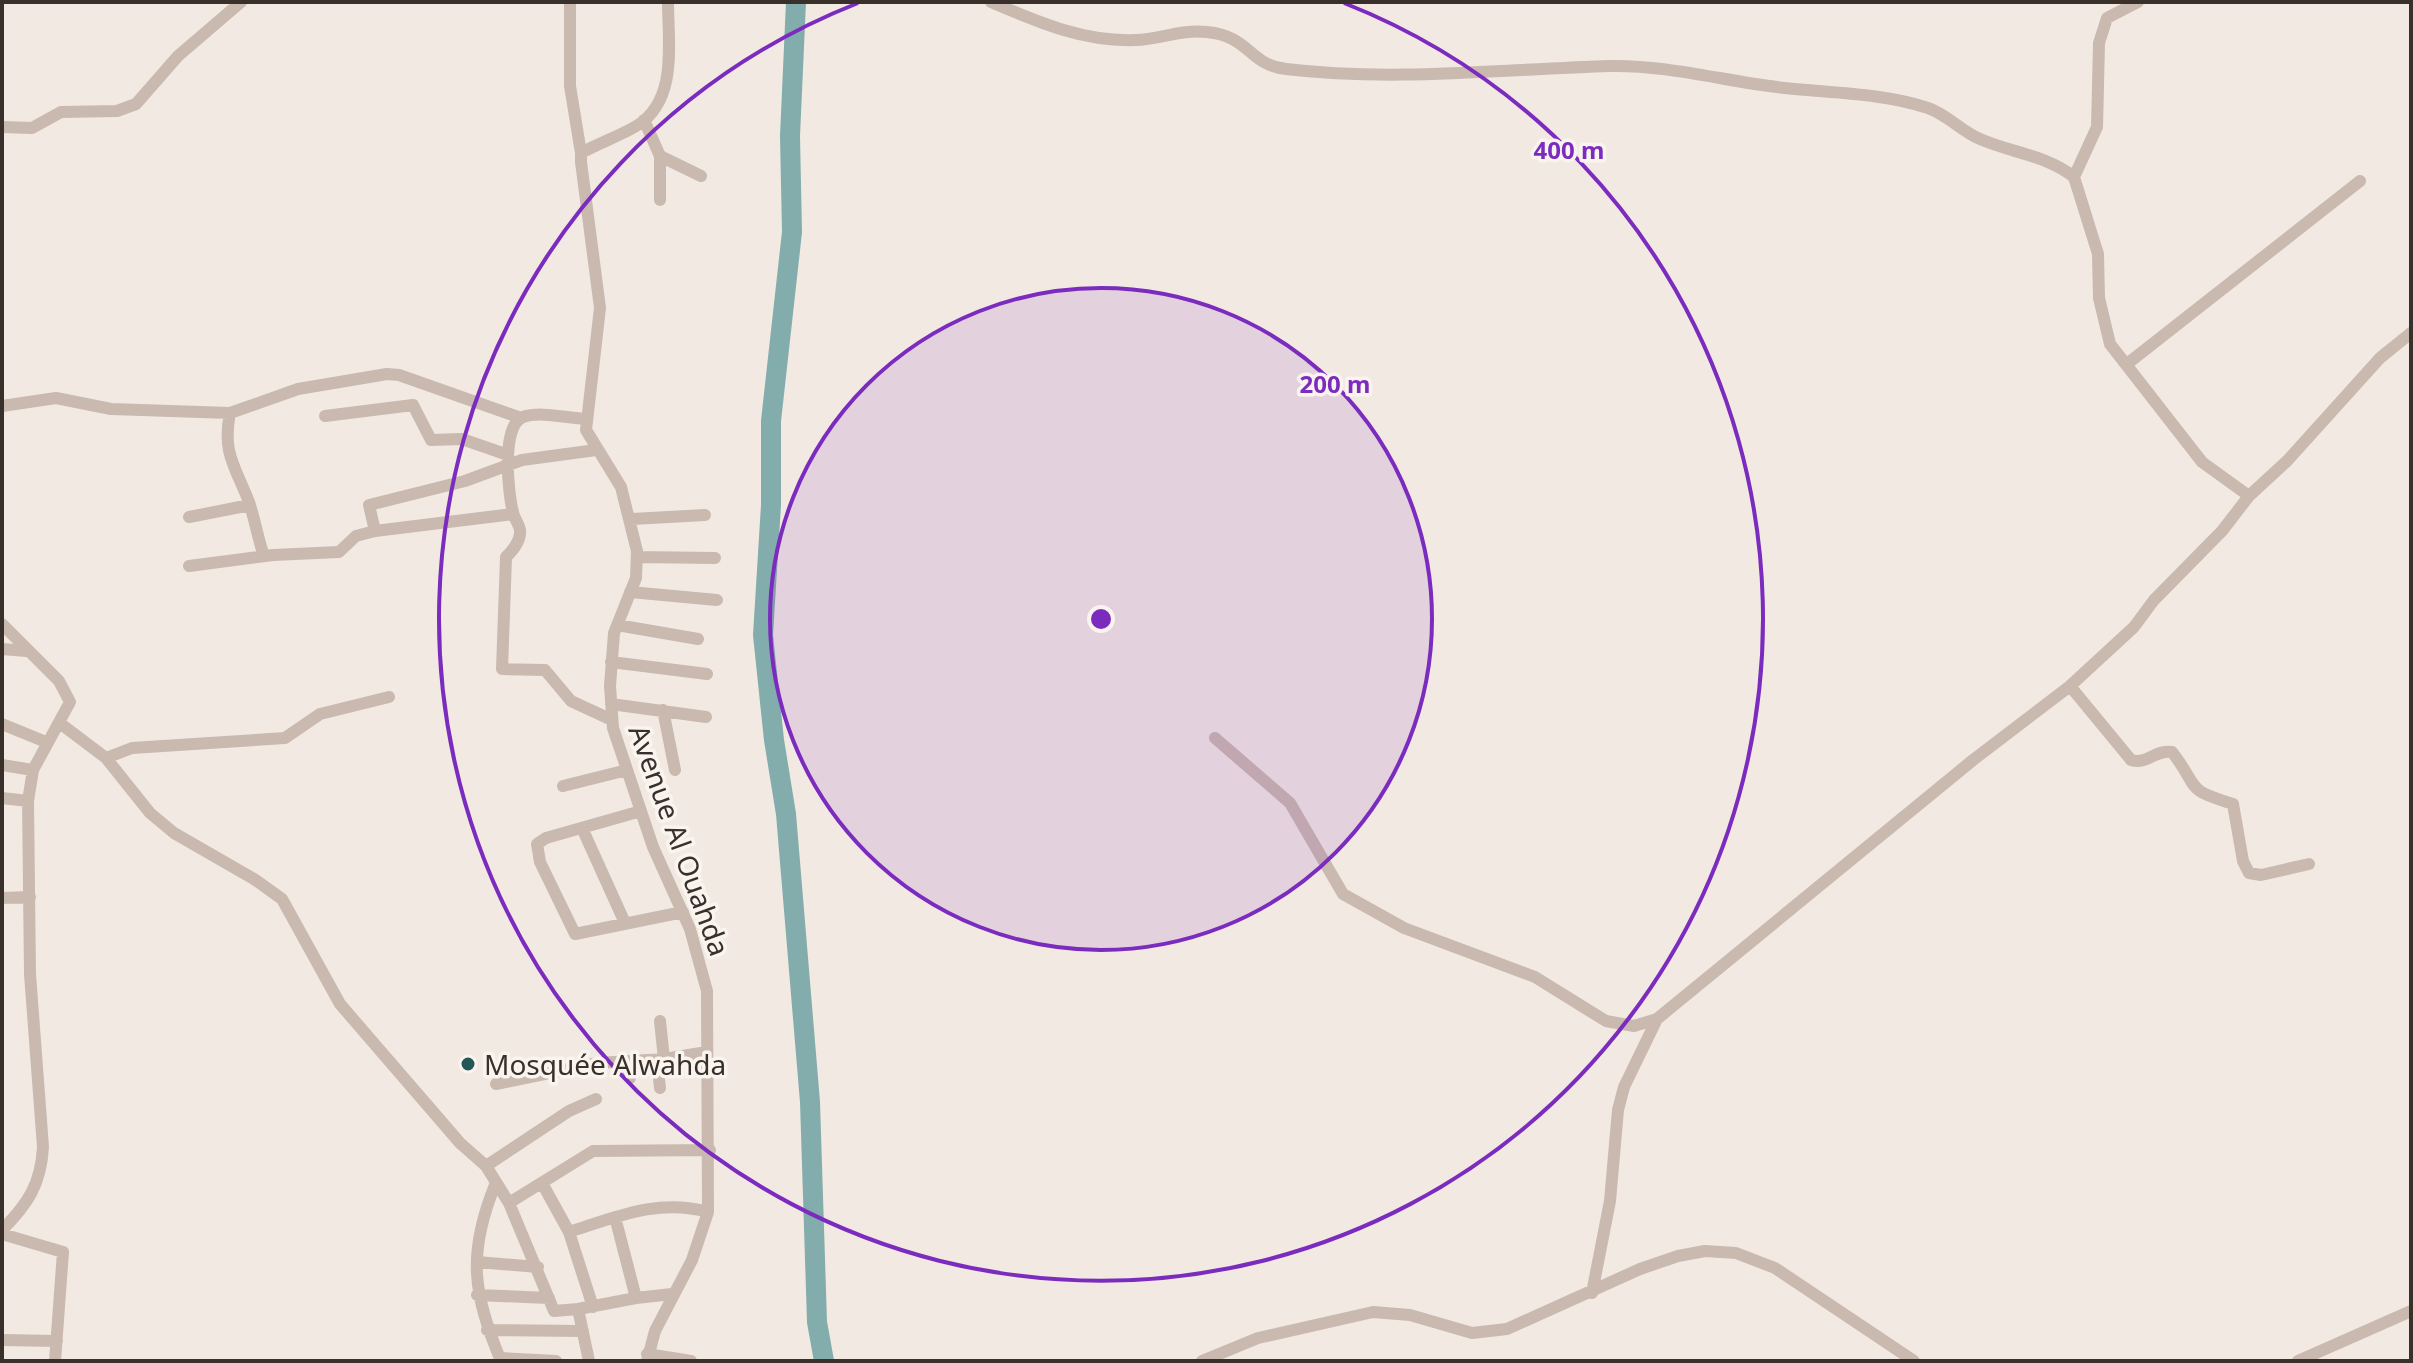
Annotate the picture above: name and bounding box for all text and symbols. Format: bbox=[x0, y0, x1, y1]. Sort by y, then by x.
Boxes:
text: 400 m bbox=[1534, 133, 1604, 166]
text: 200 m bbox=[1300, 367, 1370, 400]
centre of rings bbox=[1087, 605, 1115, 633]
street label: Avenue Al Ouahda bbox=[621, 719, 739, 961]
place label: Mosquée Alwahda bbox=[484, 1045, 726, 1083]
marker: Mosquée Alwahda bbox=[459, 1055, 477, 1073]

